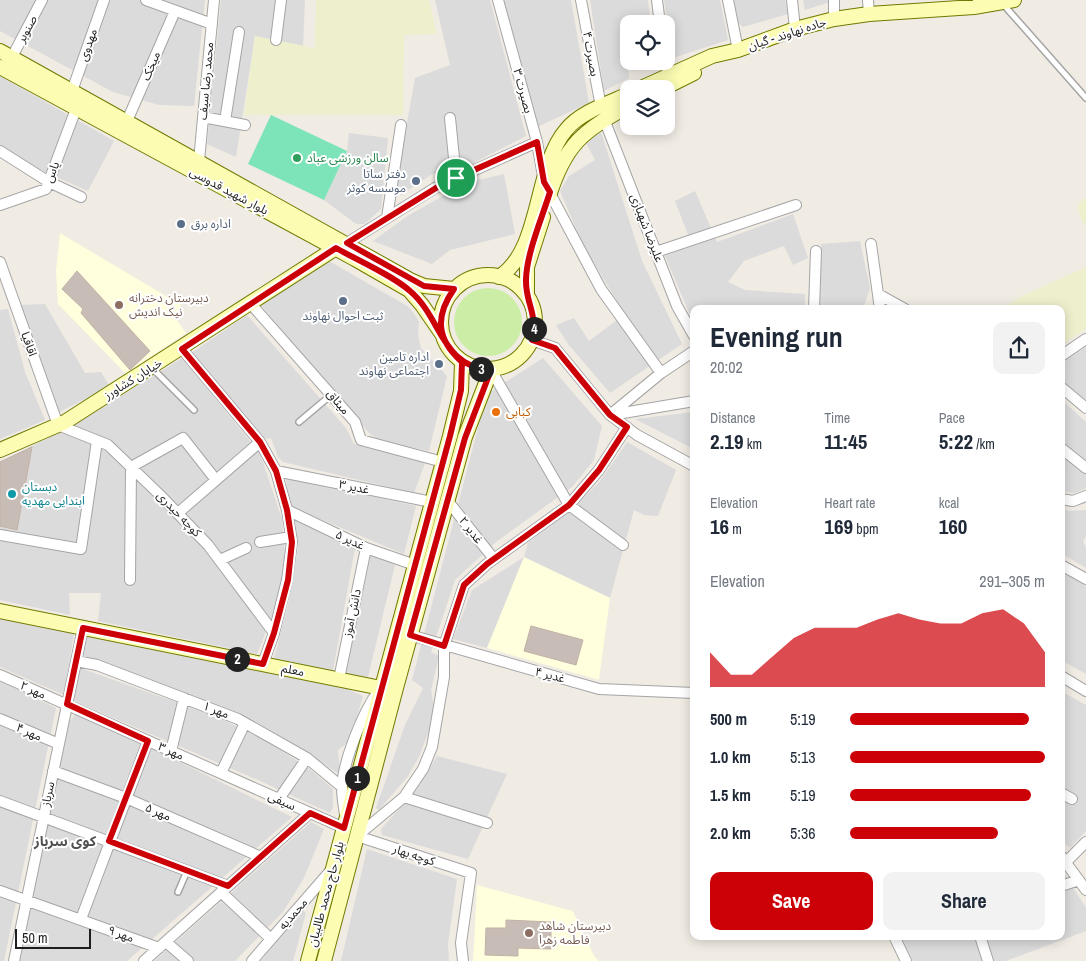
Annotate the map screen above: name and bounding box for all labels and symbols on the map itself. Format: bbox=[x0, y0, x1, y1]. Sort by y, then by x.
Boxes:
street label: صنوبر bbox=[13, 12, 41, 46]
street label: جاده نهاوند - گیان bbox=[746, 14, 828, 54]
street label: مهدوی bbox=[75, 27, 101, 63]
street label: بصیرت ۴ bbox=[579, 30, 603, 78]
street label: محمد رضا سیف bbox=[195, 41, 217, 121]
street label: میخک bbox=[138, 49, 164, 83]
street label: بصیرت ۳ bbox=[509, 67, 537, 115]
place label: سالن ورزشی عباد bbox=[307, 150, 389, 166]
marker: سالن ورزشی عباد bbox=[291, 152, 303, 164]
pin bbox=[435, 157, 477, 199]
street label: یاس bbox=[41, 159, 63, 185]
street label: بلوار شهید قدوسی bbox=[187, 164, 271, 218]
place label: دفتر ساتا موسسه کوثر bbox=[346, 166, 406, 196]
marker: دفتر ساتا موسسه کوثر bbox=[410, 175, 422, 187]
street label: علیرضا شهبازی bbox=[627, 191, 667, 265]
place label: اداره برق bbox=[191, 216, 231, 232]
marker: اداره برق bbox=[175, 218, 187, 230]
place label: دبیرستان دخترانه نیک اندیش bbox=[129, 290, 209, 320]
marker: ثبت احوال نهاوند bbox=[337, 295, 349, 307]
marker: دبیرستان دخترانه نیک اندیش bbox=[113, 299, 125, 311]
place label: ثبت احوال نهاوند bbox=[303, 308, 384, 324]
pin: 4 bbox=[522, 316, 546, 342]
street label: اقاقیا bbox=[17, 329, 41, 359]
place label: اداره تامین اجتماعی نهاوند bbox=[359, 349, 429, 379]
street label: خیابان کشاورز bbox=[100, 355, 165, 404]
pin: 3 bbox=[468, 356, 494, 382]
marker: اداره تامین اجتماعی نهاوند bbox=[433, 358, 445, 370]
street label: میثاق bbox=[323, 386, 353, 418]
place label: کبابی bbox=[506, 404, 532, 420]
marker: کبابی bbox=[490, 406, 502, 418]
street label: غدیر ۳ bbox=[338, 476, 370, 498]
place label: دبستان ابندایی مهدیه bbox=[22, 479, 85, 509]
marker: دبستان ابندایی مهدیه bbox=[6, 488, 18, 500]
street label: کوچه حیدری bbox=[153, 488, 206, 541]
street label: غدیر ۲ bbox=[455, 513, 487, 547]
street label: غدیر ۵ bbox=[333, 526, 367, 554]
street label: دانش آموز bbox=[339, 587, 365, 640]
pin: 2 bbox=[224, 646, 250, 672]
street label: معلم bbox=[280, 660, 306, 681]
street label: غدیر ۴ bbox=[533, 663, 567, 687]
street label: مهر ۲ bbox=[18, 677, 48, 703]
street label: مهر ۱ bbox=[201, 698, 231, 722]
street label: مهر ۴ bbox=[14, 719, 44, 745]
street label: مهر ۳ bbox=[156, 738, 186, 764]
pin: 1 bbox=[344, 766, 370, 790]
street label: سرباز bbox=[37, 780, 58, 809]
street label: سیفی bbox=[266, 788, 298, 814]
street label: مهر ۵ bbox=[143, 799, 173, 825]
district label: کوی سرباز bbox=[33, 832, 97, 850]
street label: بلوار حاج محمد طالبیان bbox=[304, 840, 349, 949]
street label: کوچه بهار bbox=[390, 840, 438, 870]
street label: محمدیه bbox=[275, 895, 311, 933]
place label: دبیرستان شاهد فاطمه زهرا bbox=[539, 918, 612, 948]
street label: مهر ۹ bbox=[106, 922, 136, 946]
scale bar bbox=[15, 926, 91, 949]
marker: دبیرستان شاهد فاطمه زهرا bbox=[523, 927, 535, 939]

